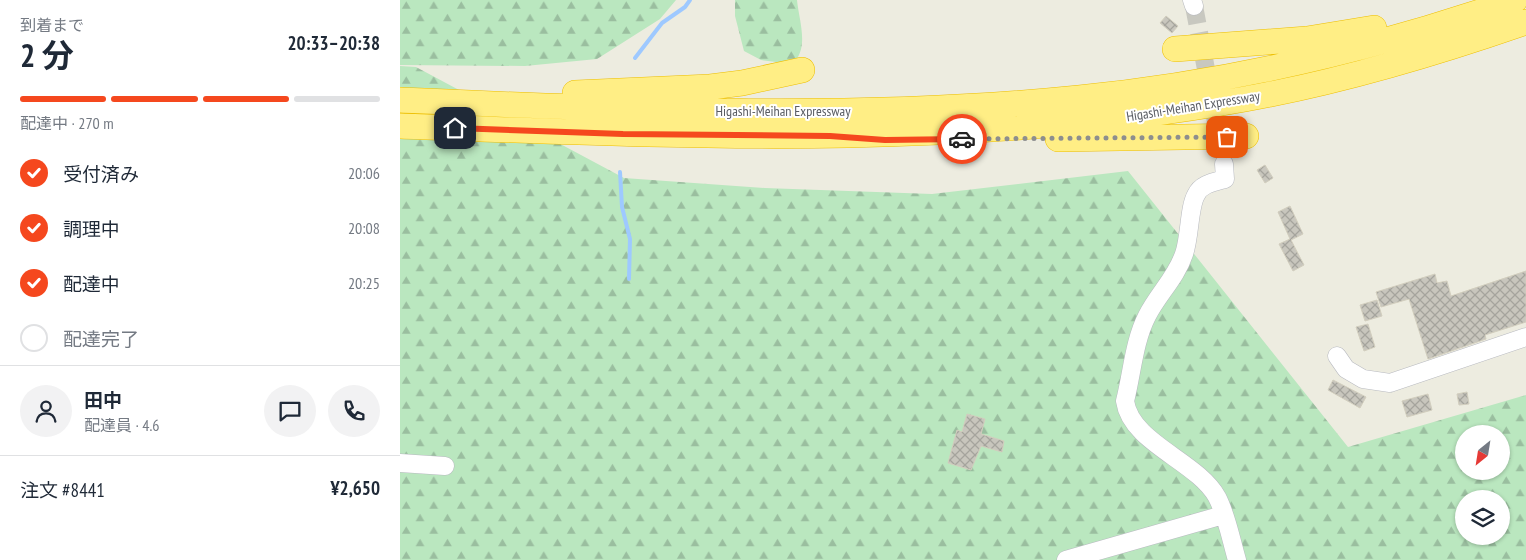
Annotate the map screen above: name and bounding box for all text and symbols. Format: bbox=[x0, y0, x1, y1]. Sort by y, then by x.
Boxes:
text: 到着まで bbox=[20, 15, 84, 35]
text: 20:33–20:38 bbox=[287, 31, 380, 55]
text: 2 分 bbox=[20, 34, 74, 76]
street label: Higashi-Meihan Expressway bbox=[1125, 86, 1262, 125]
street label: Higashi-Meihan Expressway bbox=[716, 102, 851, 120]
pin bbox=[434, 107, 476, 149]
text: 配達中 · 270 m bbox=[20, 113, 114, 133]
icon: home bbox=[441, 114, 469, 142]
courier bbox=[937, 114, 987, 164]
pin bbox=[1206, 116, 1248, 158]
icon: bag bbox=[1213, 123, 1241, 151]
icon: car bbox=[948, 125, 976, 153]
icon: check bbox=[20, 159, 48, 187]
text: 受付済み bbox=[63, 162, 139, 186]
text: 20:06 bbox=[348, 163, 380, 183]
icon: check bbox=[20, 214, 48, 242]
text: 調理中 bbox=[63, 217, 120, 241]
text: 20:08 bbox=[348, 218, 380, 238]
icon: check bbox=[20, 269, 48, 297]
text: 配達中 bbox=[63, 272, 120, 296]
text: 20:25 bbox=[348, 273, 380, 293]
text: 配達完了 bbox=[63, 327, 139, 351]
button: person bbox=[20, 385, 72, 437]
button: chat bbox=[264, 385, 316, 437]
button: phone bbox=[328, 385, 380, 437]
text: 田中 bbox=[84, 388, 122, 412]
text: 配達員 · 4.6 bbox=[84, 415, 159, 435]
north arrow bbox=[1455, 425, 1510, 480]
map controls bbox=[1455, 425, 1510, 545]
text: ¥2,650 bbox=[330, 476, 380, 500]
text: 注文 #8441 bbox=[20, 478, 105, 502]
button: layers bbox=[1455, 490, 1510, 545]

